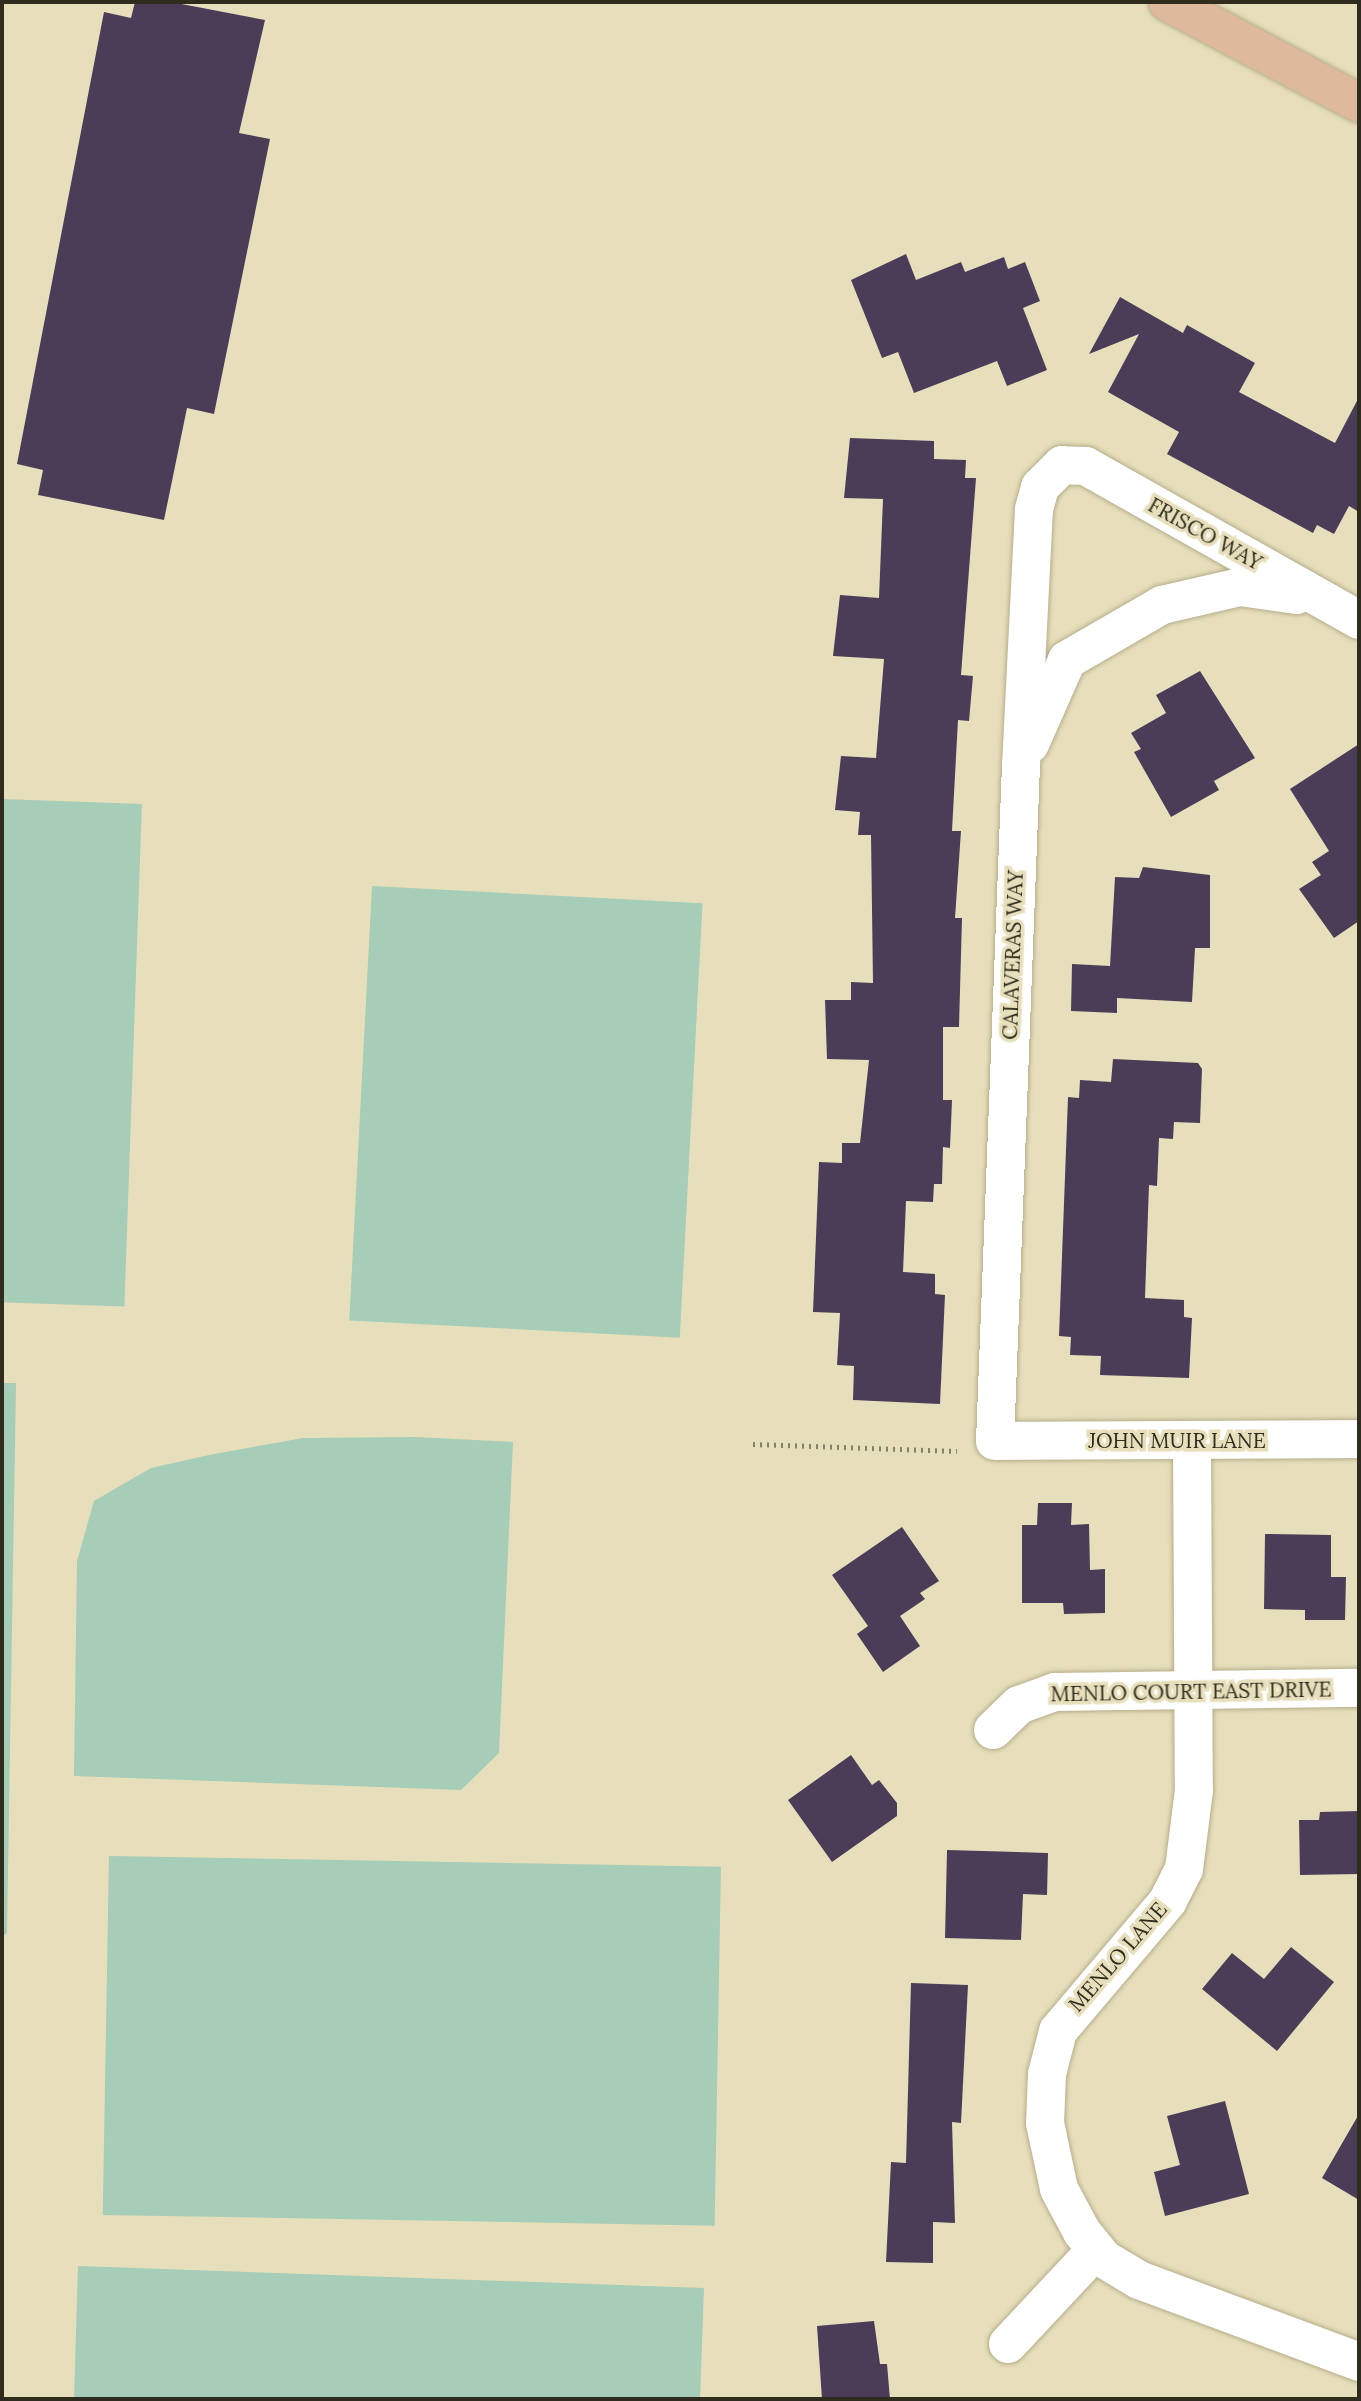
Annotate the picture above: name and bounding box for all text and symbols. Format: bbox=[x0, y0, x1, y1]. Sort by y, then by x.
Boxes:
street label: FRISCO WAY bbox=[1144, 492, 1266, 576]
street label: CALAVERAS WAY bbox=[997, 870, 1029, 1040]
street label: JOHN MUIR LANE bbox=[1088, 1428, 1266, 1454]
street label: MENLO COURT EAST DRIVE bbox=[1050, 1677, 1332, 1707]
street label: MENLO LANE bbox=[1064, 1897, 1172, 2017]

